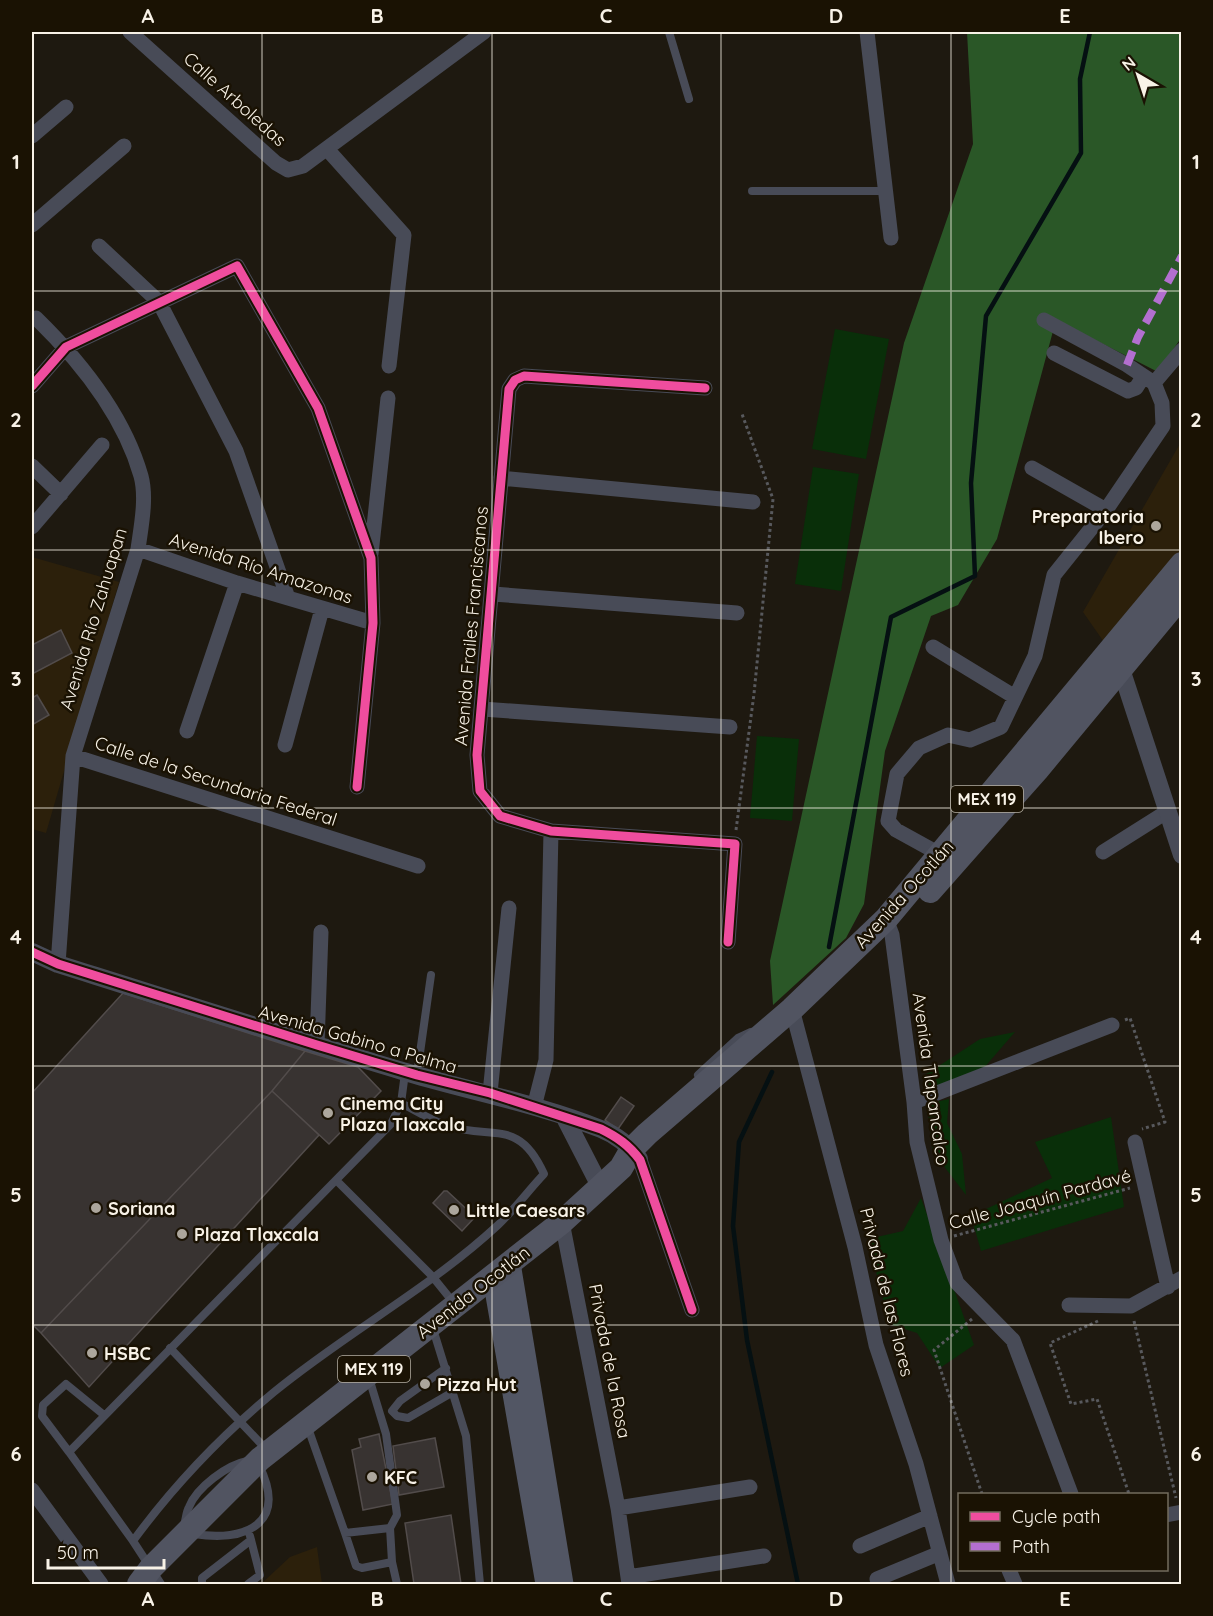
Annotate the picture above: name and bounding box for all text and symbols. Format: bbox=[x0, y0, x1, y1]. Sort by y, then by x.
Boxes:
text: A bbox=[142, 3, 155, 28]
text: B bbox=[370, 3, 384, 28]
text: C bbox=[600, 3, 613, 28]
text: D bbox=[829, 3, 843, 28]
text: E bbox=[1059, 3, 1071, 28]
north arrow bbox=[1108, 45, 1168, 105]
street label: Calle Arboledas bbox=[179, 47, 291, 151]
text: N bbox=[1118, 52, 1139, 75]
text: 1 bbox=[12, 149, 20, 174]
text: 1 bbox=[1192, 149, 1200, 174]
text: 2 bbox=[10, 407, 22, 432]
text: 2 bbox=[1190, 407, 1202, 432]
street label: Avenida Frailes Franciscanos bbox=[449, 505, 493, 747]
place label: Preparatoria Ibero bbox=[1032, 505, 1144, 549]
marker: Preparatoria Ibero bbox=[1149, 519, 1163, 533]
street label: Avenida Río Zahuapan bbox=[54, 525, 132, 713]
street label: Avenida Río Amazonas bbox=[166, 527, 356, 609]
text: 3 bbox=[11, 666, 21, 691]
text: 3 bbox=[1191, 666, 1201, 691]
street label: Calle de la Secundaria Federal bbox=[92, 731, 340, 831]
road number: MEX 119 bbox=[951, 786, 1023, 812]
street label: Avenida Ocotlán bbox=[849, 835, 959, 953]
text: 4 bbox=[10, 924, 22, 949]
text: 4 bbox=[1190, 924, 1202, 949]
street label: Avenida Tlapancalco bbox=[907, 991, 955, 1167]
street label: Avenida Gabino a Palma bbox=[256, 1000, 460, 1078]
place label: Cinema City Plaza Tlaxcala bbox=[340, 1092, 465, 1136]
marker: Cinema City Plaza Tlaxcala bbox=[321, 1106, 335, 1120]
street label: Calle Joaquín Pardavé bbox=[946, 1164, 1134, 1234]
text: 5 bbox=[10, 1182, 22, 1207]
text: 5 bbox=[1190, 1182, 1202, 1207]
place label: Soriana bbox=[108, 1197, 175, 1220]
place label: Little Caesars bbox=[466, 1199, 586, 1222]
marker: Soriana bbox=[89, 1201, 103, 1215]
marker: Little Caesars bbox=[447, 1203, 461, 1217]
street label: Privada de las Flores bbox=[855, 1205, 919, 1379]
place label: Plaza Tlaxcala bbox=[194, 1223, 319, 1246]
marker: Plaza Tlaxcala bbox=[175, 1227, 189, 1241]
street label: Avenida Ocotlán bbox=[412, 1241, 534, 1343]
street label: Privada de la Rosa bbox=[584, 1282, 636, 1440]
place label: HSBC bbox=[104, 1342, 151, 1365]
marker: HSBC bbox=[85, 1346, 99, 1360]
road number: MEX 119 bbox=[338, 1356, 410, 1382]
place label: Pizza Hut bbox=[437, 1373, 517, 1396]
marker: Pizza Hut bbox=[418, 1377, 432, 1391]
text: 6 bbox=[10, 1441, 22, 1466]
text: 6 bbox=[1190, 1441, 1202, 1466]
place label: KFC bbox=[384, 1466, 417, 1489]
marker: KFC bbox=[365, 1470, 379, 1484]
legend bbox=[958, 1493, 1168, 1571]
text: Cycle path bbox=[1012, 1505, 1100, 1528]
scale bar bbox=[48, 1532, 164, 1570]
text: Path bbox=[1012, 1535, 1050, 1558]
text: 50 m bbox=[57, 1541, 99, 1564]
text: A bbox=[142, 1586, 155, 1611]
text: B bbox=[370, 1586, 384, 1611]
text: C bbox=[600, 1586, 613, 1611]
text: D bbox=[829, 1586, 843, 1611]
text: E bbox=[1059, 1586, 1071, 1611]

